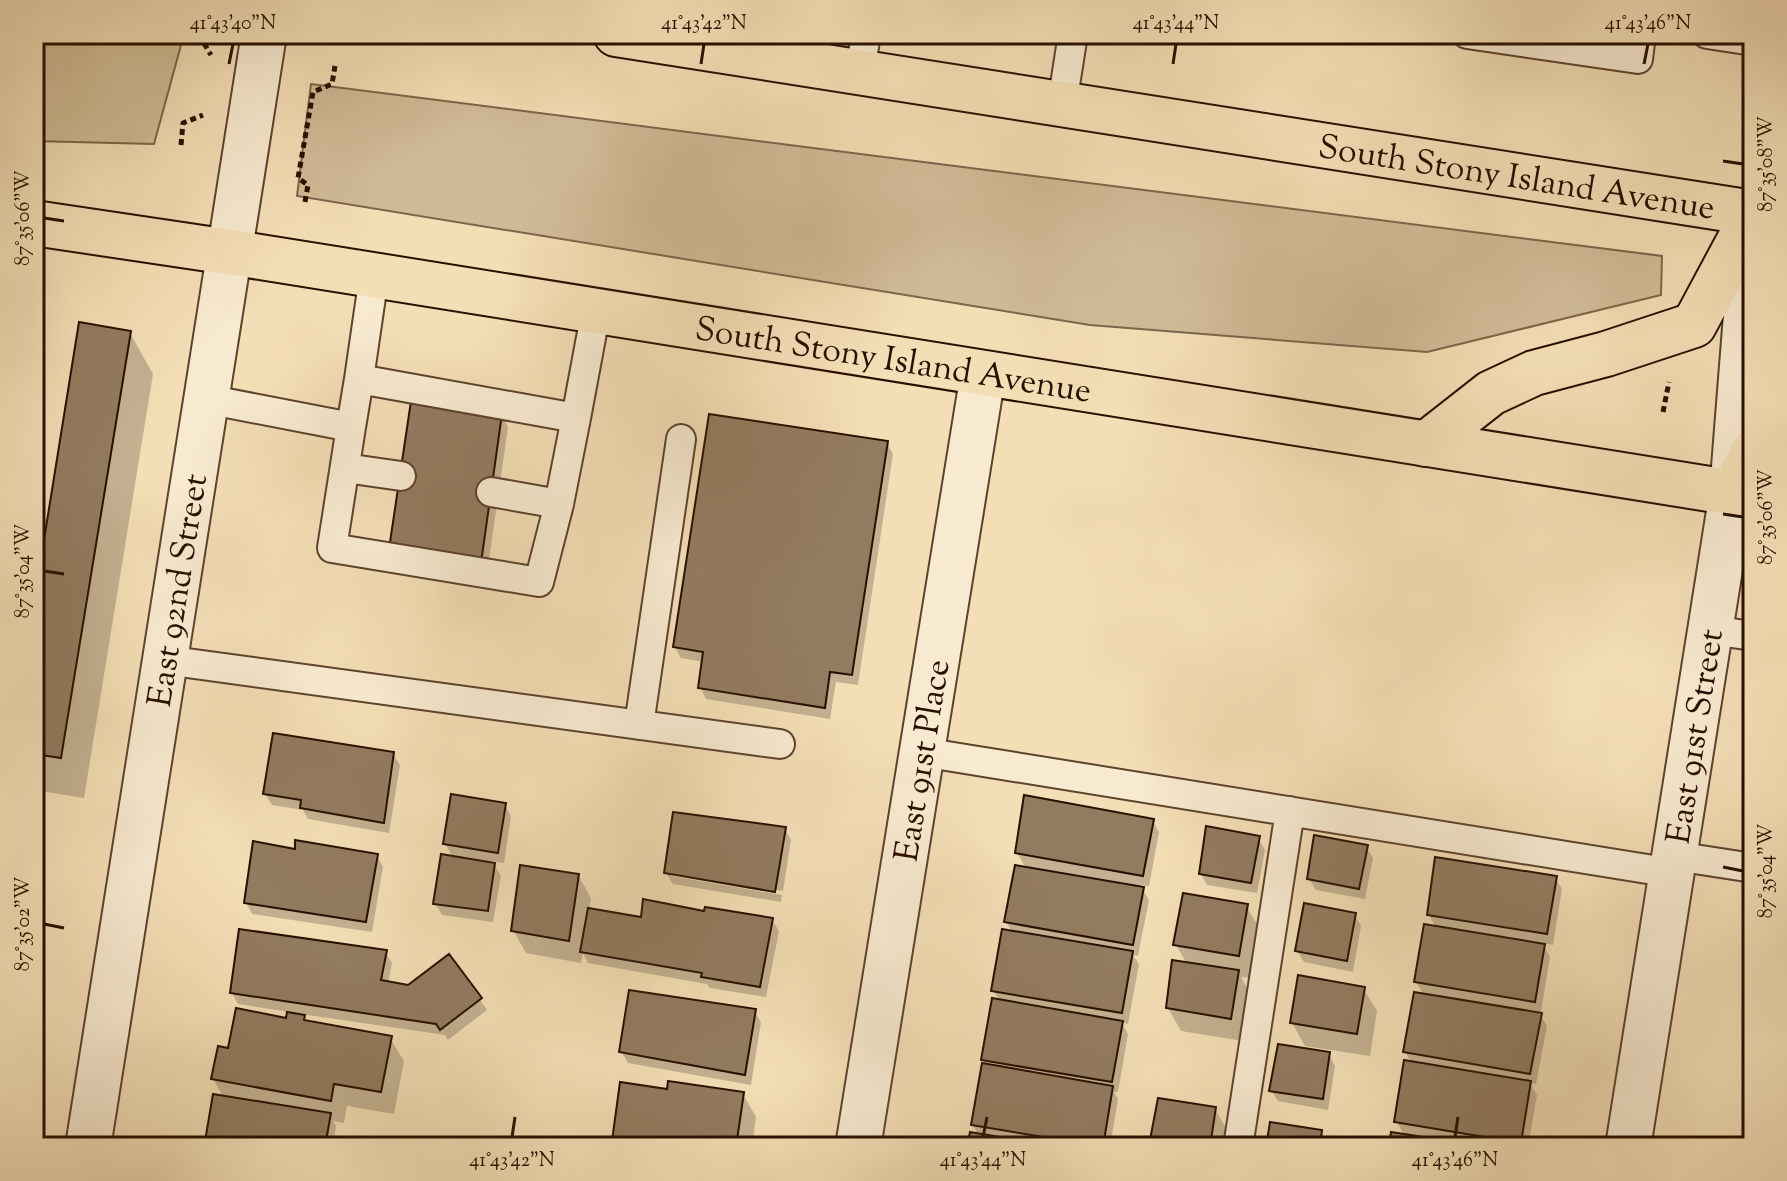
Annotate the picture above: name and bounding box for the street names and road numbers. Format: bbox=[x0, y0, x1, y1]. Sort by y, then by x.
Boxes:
street label: South Stony Island Avenue bbox=[1315, 124, 1718, 235]
street label: South Stony Island Avenue bbox=[691, 306, 1095, 418]
street label: East 92nd Street bbox=[137, 470, 222, 710]
street label: East 91st Street bbox=[1656, 626, 1738, 848]
street label: East 91st Place bbox=[884, 656, 964, 865]

